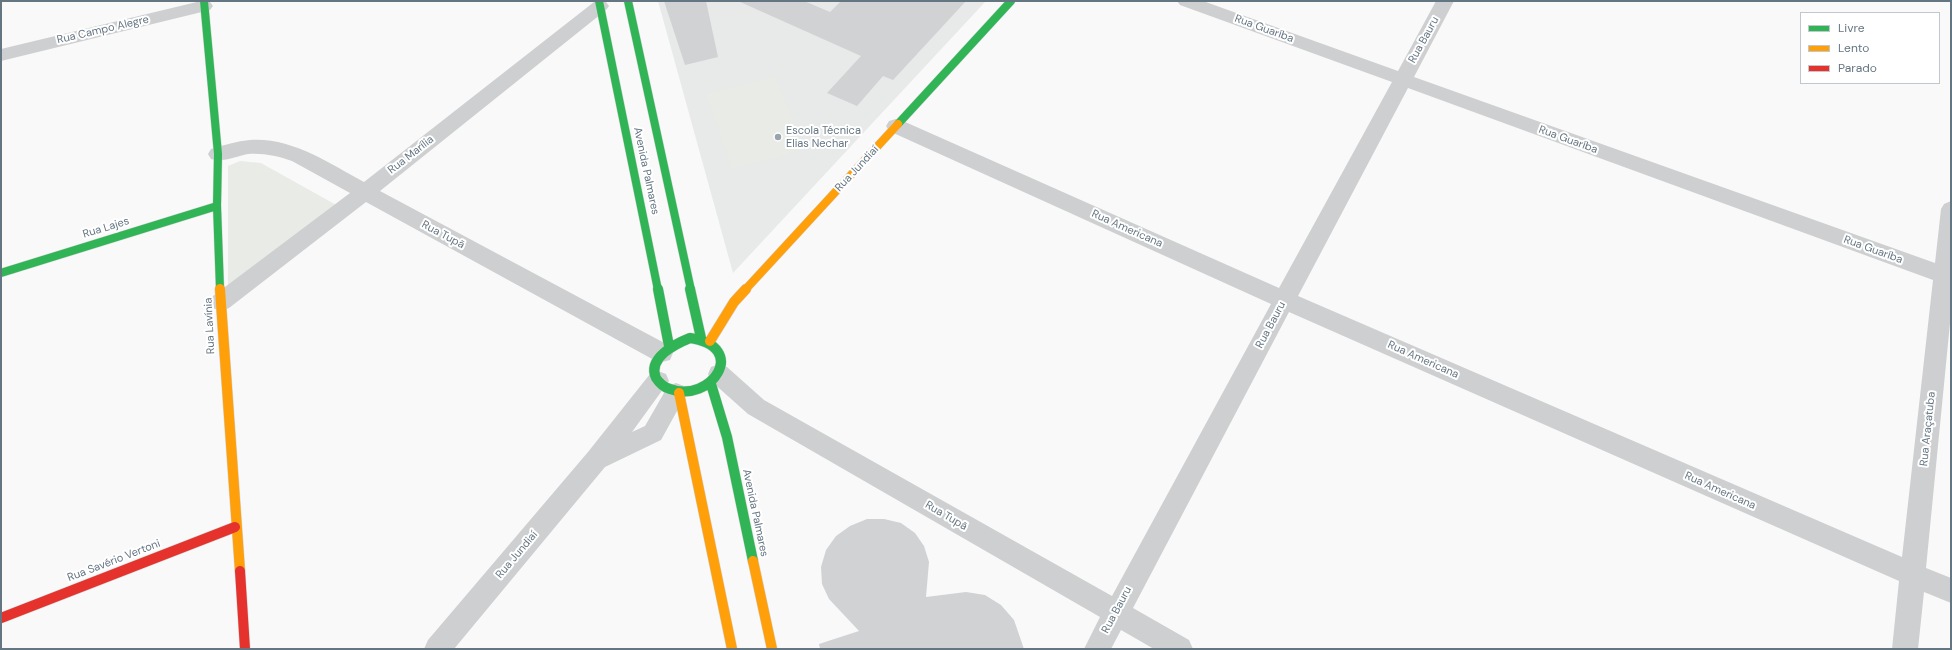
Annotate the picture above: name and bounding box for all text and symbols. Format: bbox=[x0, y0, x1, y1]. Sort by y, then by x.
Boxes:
street label: Rua Guaríba bbox=[1233, 12, 1295, 46]
legend bbox=[1800, 12, 1940, 84]
street label: Rua Campo Alegre bbox=[56, 13, 150, 47]
street label: Rua Bauru bbox=[1406, 14, 1442, 66]
text: Livre bbox=[1838, 20, 1865, 36]
text: Lento bbox=[1838, 40, 1869, 56]
text: Parado bbox=[1838, 60, 1877, 76]
street label: Rua Guaríba bbox=[1537, 123, 1599, 157]
place label: Escola Técnica Elias Nechar bbox=[786, 124, 861, 150]
street label: Avenida Palmares bbox=[630, 126, 662, 216]
marker: Escola Técnica Elias Nechar bbox=[773, 132, 783, 142]
street label: Rua Marília bbox=[385, 133, 437, 177]
street label: Rua Jundiaí bbox=[832, 143, 882, 195]
street label: Rua Americana bbox=[1089, 207, 1165, 251]
street label: Rua Lajes bbox=[81, 215, 131, 241]
street label: Rua Tupã bbox=[419, 218, 467, 252]
street label: Rua Guaríba bbox=[1842, 233, 1904, 267]
street label: Rua Lavínia bbox=[202, 297, 218, 355]
street label: Rua Bauru bbox=[1253, 299, 1289, 351]
street label: Rua Americana bbox=[1385, 338, 1461, 382]
street label: Rua Araçatuba bbox=[1918, 391, 1938, 467]
street label: Avenida Palmares bbox=[739, 468, 771, 558]
street label: Rua Americana bbox=[1682, 469, 1758, 513]
street label: Rua Tupã bbox=[923, 499, 969, 533]
street label: Rua Jundiaí bbox=[493, 529, 541, 581]
street label: Rua Savério Vertoni bbox=[66, 537, 162, 585]
street label: Rua Bauru bbox=[1099, 584, 1135, 636]

